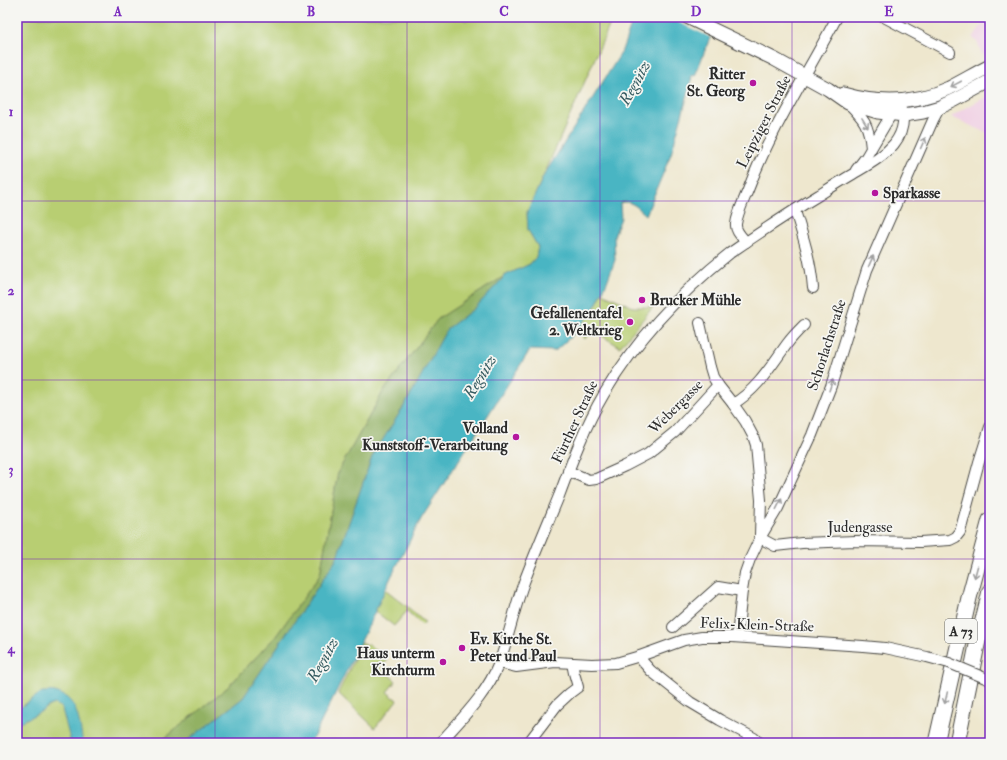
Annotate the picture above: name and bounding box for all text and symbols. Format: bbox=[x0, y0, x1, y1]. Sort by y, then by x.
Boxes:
text: A bbox=[113, 4, 123, 20]
text: B bbox=[307, 4, 315, 20]
text: C bbox=[499, 4, 509, 20]
text: D bbox=[691, 4, 702, 20]
text: E bbox=[884, 4, 894, 20]
water label: Regnitz bbox=[614, 57, 655, 109]
place label: Ritter St. Georg bbox=[687, 65, 746, 102]
street label: Leipziger Straße bbox=[732, 72, 796, 172]
marker: Ritter St. Georg bbox=[748, 78, 758, 88]
one-way arrow bbox=[950, 81, 962, 88]
text: 1 bbox=[9, 104, 14, 120]
one-way arrow bbox=[861, 117, 869, 129]
one-way arrow bbox=[920, 137, 927, 149]
place label: Sparkasse bbox=[883, 184, 941, 204]
marker: Sparkasse bbox=[870, 188, 880, 198]
one-way arrow bbox=[867, 256, 875, 268]
text: 2 bbox=[8, 283, 15, 299]
place label: Brucker Mühle bbox=[650, 291, 742, 310]
marker: Brucker Mühle bbox=[637, 295, 647, 305]
street label: Schorlachstraße bbox=[803, 297, 851, 393]
place label: Gefallenentafel 2. Weltkrieg bbox=[531, 304, 623, 341]
marker: Gefallenentafel 2. Weltkrieg bbox=[625, 317, 635, 327]
water label: Regnitz bbox=[458, 352, 501, 403]
street label: Webergasse bbox=[644, 376, 707, 439]
street label: Fürther Straße bbox=[547, 377, 603, 467]
one-way arrow bbox=[828, 379, 835, 392]
place label: Volland Kunststoff-Verarbeitung bbox=[362, 419, 509, 456]
marker: Volland Kunststoff-Verarbeitung bbox=[511, 432, 521, 442]
text: 3 bbox=[9, 462, 14, 478]
one-way arrow bbox=[776, 499, 784, 511]
street label: Judengasse bbox=[826, 518, 893, 538]
one-way arrow bbox=[972, 565, 979, 578]
street label: Felix-Klein-Straße bbox=[700, 614, 814, 636]
road number: A 73 bbox=[945, 619, 977, 643]
place label: Ev. Kirche St. Peter und Paul bbox=[470, 630, 557, 666]
water label: Regnitz bbox=[302, 634, 343, 686]
text: 4 bbox=[6, 641, 15, 657]
marker: Ev. Kirche St. Peter und Paul bbox=[457, 643, 467, 653]
place label: Haus unterm Kirchturm bbox=[357, 644, 435, 680]
marker: Haus unterm Kirchturm bbox=[438, 657, 448, 667]
one-way arrow bbox=[942, 691, 949, 704]

